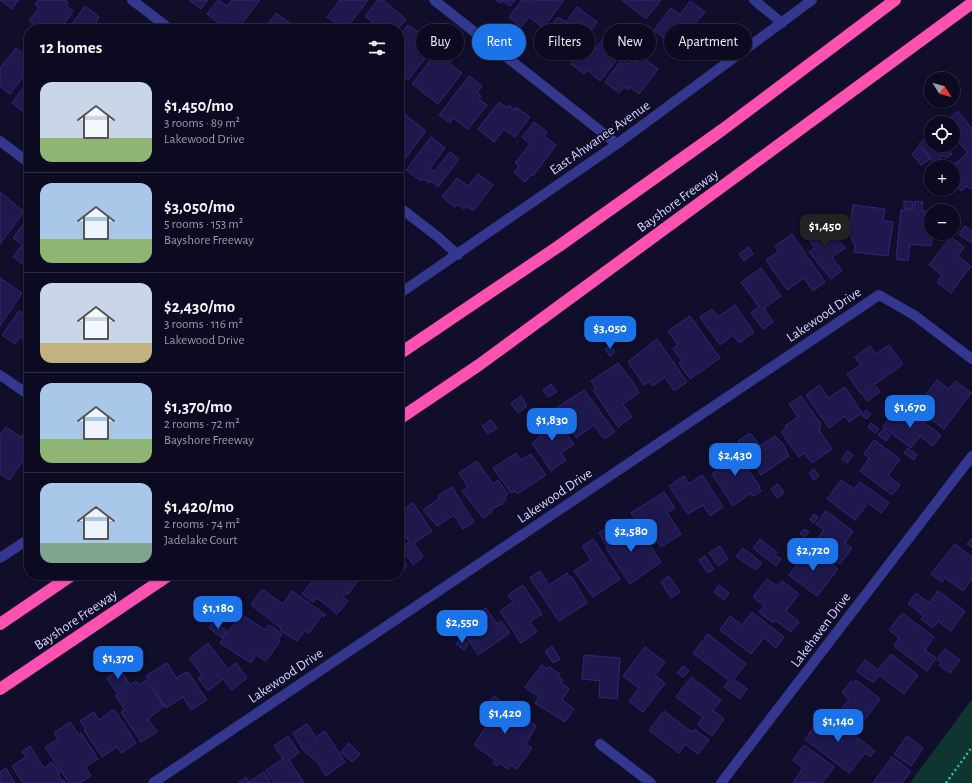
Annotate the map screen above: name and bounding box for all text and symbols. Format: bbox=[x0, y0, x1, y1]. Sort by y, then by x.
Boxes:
chip: Buy bbox=[416, 24, 464, 60]
chip: Rent bbox=[472, 24, 526, 60]
chip: Filters bbox=[534, 24, 595, 60]
chip: New bbox=[603, 24, 656, 60]
chip: Apartment bbox=[664, 24, 752, 60]
icon: filters bbox=[366, 37, 388, 59]
text: 12 homes bbox=[40, 39, 102, 56]
north arrow bbox=[924, 72, 960, 108]
map controls bbox=[924, 72, 960, 240]
text: $1,450/mo bbox=[164, 97, 233, 114]
icon: home bbox=[72, 98, 120, 146]
street label: East Ahwanee Avenue bbox=[547, 98, 653, 178]
button: locate bbox=[924, 116, 960, 152]
text: 3 rooms · 89 m² bbox=[164, 117, 240, 130]
text: Lakewood Drive bbox=[164, 133, 244, 146]
button: + bbox=[924, 160, 960, 196]
street label: Bayshore Freeway bbox=[635, 167, 721, 235]
text: $3,050/mo bbox=[164, 198, 235, 215]
icon: home bbox=[72, 199, 120, 247]
button: − bbox=[924, 204, 960, 240]
pin: $1,450 bbox=[792, 214, 858, 248]
text: 5 rooms · 153 m² bbox=[164, 218, 243, 231]
text: $1,450 bbox=[809, 220, 841, 233]
text: Bayshore Freeway bbox=[164, 234, 254, 247]
street label: Lakewood Drive bbox=[784, 285, 864, 345]
text: $2,430/mo bbox=[164, 298, 235, 315]
icon: home bbox=[72, 299, 120, 347]
pin: $3,050 bbox=[577, 316, 643, 350]
text: 3 rooms · 116 m² bbox=[164, 318, 243, 331]
text: $3,050 bbox=[593, 322, 627, 335]
text: Lakewood Drive bbox=[164, 334, 244, 347]
pin: $1,670 bbox=[877, 395, 943, 429]
text: $1,370/mo bbox=[164, 398, 232, 415]
icon: home bbox=[72, 399, 120, 447]
text: $1,670 bbox=[894, 401, 926, 414]
pin: $1,830 bbox=[519, 408, 585, 442]
text: $1,830 bbox=[536, 414, 568, 427]
text: 2 rooms · 72 m² bbox=[164, 418, 240, 431]
text: Bayshore Freeway bbox=[164, 434, 254, 447]
pin: $2,430 bbox=[702, 443, 768, 477]
text: $2,430 bbox=[718, 449, 752, 462]
street label: Lakewood Drive bbox=[515, 466, 595, 526]
text: $1,420/mo bbox=[164, 498, 234, 515]
icon: home bbox=[72, 499, 120, 547]
text: 2 rooms · 74 m² bbox=[164, 518, 240, 531]
pin: $2,580 bbox=[598, 519, 664, 553]
text: $2,580 bbox=[614, 525, 648, 538]
text: Jadelake Court bbox=[164, 534, 237, 547]
pin: $2,720 bbox=[780, 538, 846, 572]
text: $2,720 bbox=[796, 544, 830, 557]
street label: Bayshore Freeway bbox=[32, 587, 120, 653]
street label: Lakehaven Drive bbox=[789, 590, 853, 670]
pin: $1,180 bbox=[185, 596, 251, 630]
text: $1,180 bbox=[202, 602, 234, 615]
pin: $2,550 bbox=[429, 610, 495, 644]
text: $2,550 bbox=[446, 616, 478, 629]
pin: $1,370 bbox=[85, 646, 151, 680]
street label: Lakewood Drive bbox=[246, 646, 326, 706]
text: $1,370 bbox=[102, 652, 134, 665]
pin: $1,420 bbox=[472, 701, 538, 735]
text: $1,420 bbox=[489, 707, 521, 720]
pin: $1,140 bbox=[805, 709, 871, 743]
text: $1,140 bbox=[822, 715, 854, 728]

